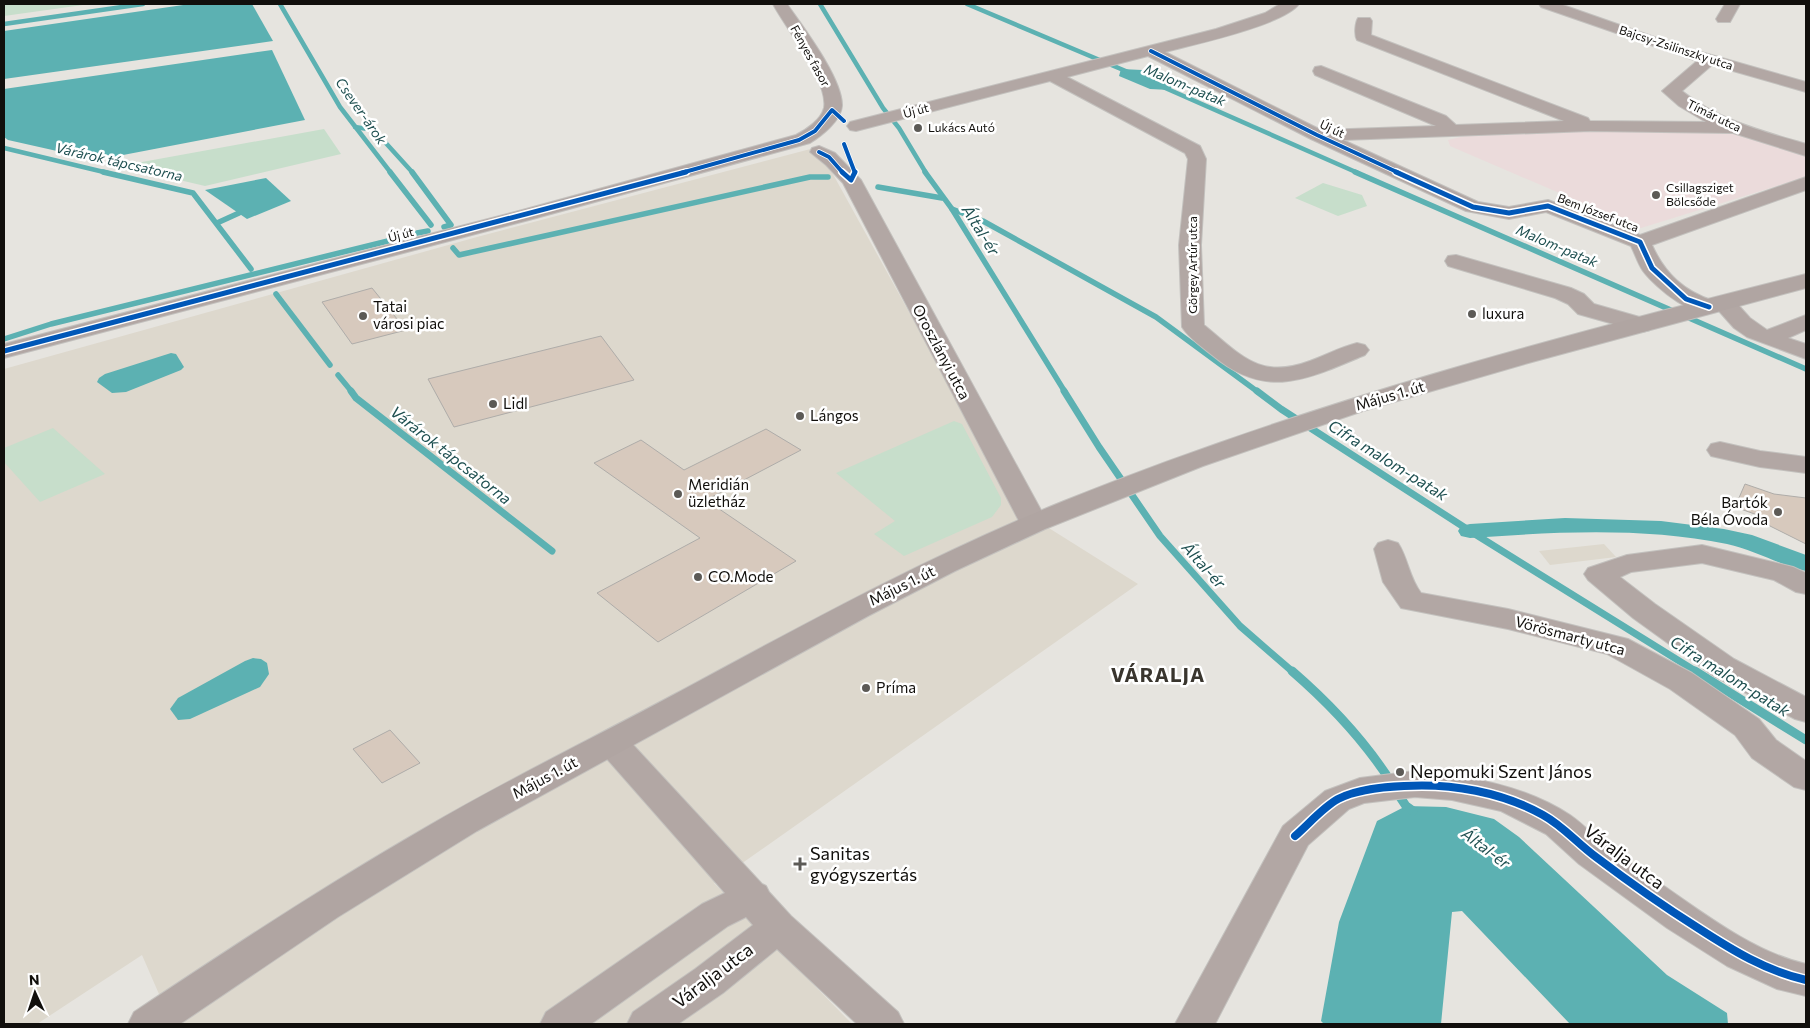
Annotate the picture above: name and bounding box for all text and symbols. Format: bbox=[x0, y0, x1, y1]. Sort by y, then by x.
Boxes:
street label: Fényes fasor bbox=[788, 22, 834, 89]
street label: Bajcsy-Zsilinszky utca bbox=[1618, 22, 1735, 72]
water label: Malom-patak bbox=[1142, 60, 1229, 110]
water label: Csever-árok bbox=[332, 74, 391, 148]
street label: Tímár utca bbox=[1685, 96, 1744, 134]
street label: Új út bbox=[901, 100, 930, 120]
street label: Új út bbox=[1318, 116, 1347, 140]
place label: Lukács Autó bbox=[928, 120, 995, 134]
marker: Lukács Autó bbox=[912, 122, 924, 134]
water label: Várárok tápcsatorna bbox=[54, 139, 184, 184]
place label: Csillagsziget Bölcsőde bbox=[1666, 180, 1734, 208]
marker: Csillagsziget Bölcsőde bbox=[1650, 189, 1662, 201]
street label: Bem József utca bbox=[1555, 190, 1641, 235]
water label: Által-ér bbox=[958, 200, 1005, 259]
street label: Görgey Artúr utca bbox=[1185, 216, 1199, 314]
water label: Malom-patak bbox=[1514, 221, 1601, 271]
street label: Új út bbox=[386, 224, 415, 244]
place label: Tatai városi piac bbox=[373, 297, 444, 332]
street label: Oroszlányi utca bbox=[909, 301, 975, 402]
place label: luxura bbox=[1482, 304, 1524, 322]
marker: luxura bbox=[1466, 308, 1478, 320]
marker: Tatai városi piac bbox=[357, 310, 369, 322]
street label: Május 1. út bbox=[1353, 377, 1426, 414]
place label: Lidl bbox=[503, 394, 528, 412]
marker: Lidl bbox=[487, 398, 499, 410]
water label: Várárok tápcsatorna bbox=[387, 401, 516, 508]
place label: Lángos bbox=[810, 406, 859, 424]
marker: Lángos bbox=[794, 410, 806, 422]
water label: Cifra malom-patak bbox=[1325, 415, 1452, 504]
place label: Meridián üzletház bbox=[688, 475, 749, 510]
marker: Meridián üzletház bbox=[672, 488, 684, 500]
place label: Bartók Béla Óvoda bbox=[1691, 493, 1768, 528]
marker: Bartók Béla Óvoda bbox=[1772, 506, 1784, 518]
water label: Által-ér bbox=[1178, 537, 1230, 592]
street label: Május 1. út bbox=[866, 561, 938, 609]
place label: CO.Mode bbox=[708, 567, 774, 585]
marker: CO.Mode bbox=[692, 571, 704, 583]
street label: Vörösmarty utca bbox=[1513, 612, 1627, 658]
water label: Cifra malom-patak bbox=[1667, 631, 1794, 720]
district label: VÁRALJA bbox=[1111, 662, 1205, 686]
place label: Príma bbox=[876, 678, 916, 696]
marker: Príma bbox=[860, 682, 872, 694]
street label: Május 1. út bbox=[509, 752, 580, 802]
place label: Nepomuki Szent János bbox=[1410, 760, 1592, 782]
marker: Nepomuki Szent János bbox=[1394, 766, 1406, 778]
street label: Váralja utca bbox=[1580, 819, 1669, 894]
water label: Által-ér bbox=[1458, 823, 1515, 872]
place label: Sanitas gyógyszertás bbox=[810, 842, 917, 885]
marker: Sanitas gyógyszertás bbox=[794, 858, 806, 870]
street label: Váralja utca bbox=[668, 938, 757, 1013]
north arrow bbox=[10, 968, 60, 1018]
text: N bbox=[29, 971, 40, 988]

